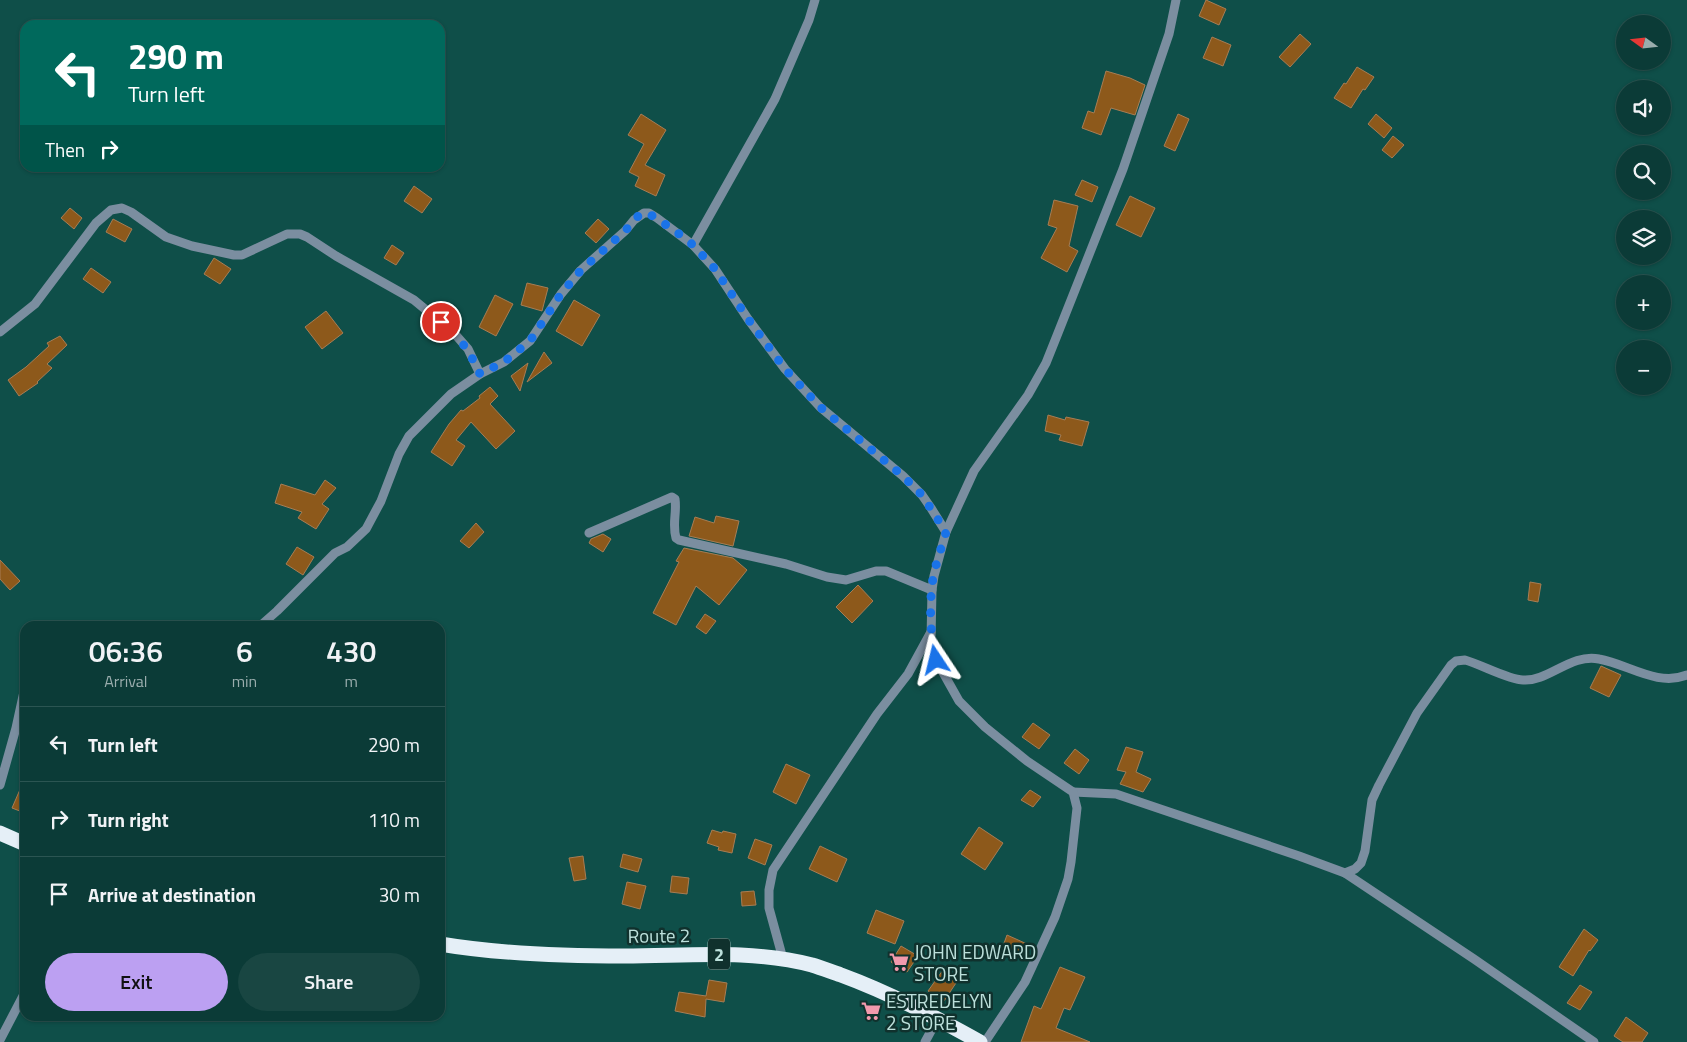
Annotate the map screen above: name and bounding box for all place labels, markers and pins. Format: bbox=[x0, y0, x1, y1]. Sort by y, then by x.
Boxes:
pin bbox=[420, 301, 462, 343]
place label: JOHN EDWARD STORE bbox=[914, 937, 1036, 988]
supermarket icon: JOHN EDWARD STORE bbox=[888, 951, 910, 973]
place label: ESTREDELYN 2 STORE bbox=[886, 986, 992, 1037]
supermarket icon: ESTREDELYN 2 STORE bbox=[860, 1000, 882, 1022]

